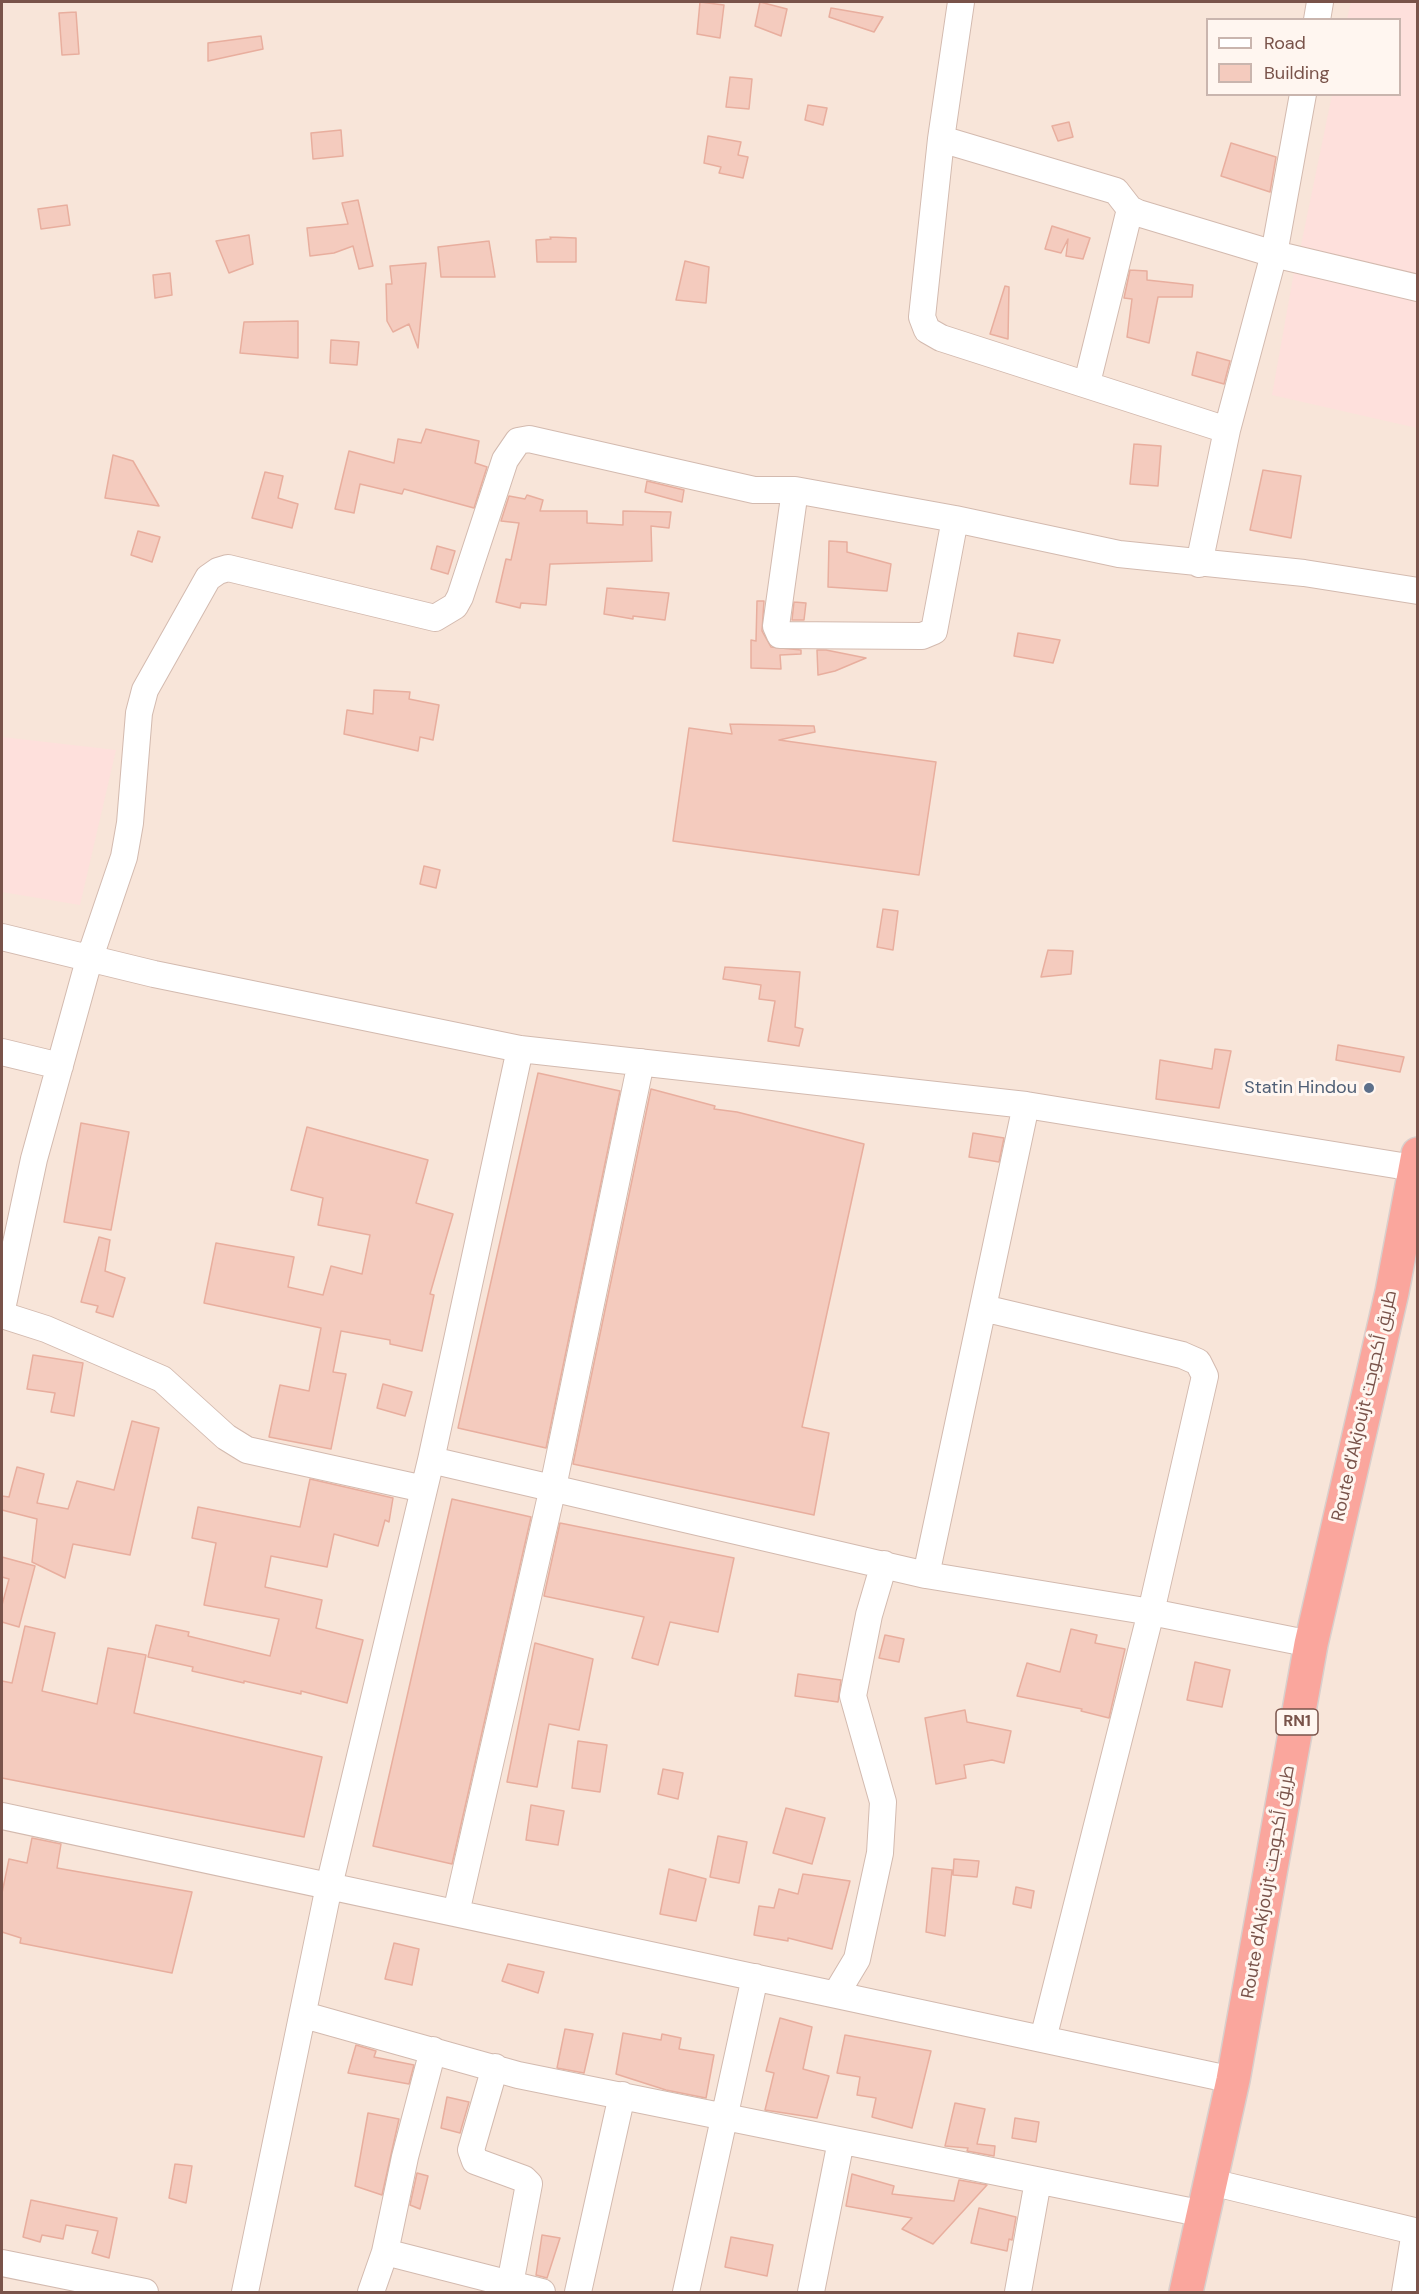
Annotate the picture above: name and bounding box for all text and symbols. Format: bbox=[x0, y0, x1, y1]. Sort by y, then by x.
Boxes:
legend bbox=[1206, 18, 1401, 96]
text: Road bbox=[1264, 31, 1306, 55]
text: Building bbox=[1264, 61, 1329, 85]
place label: Statin Hindou bbox=[1244, 1077, 1357, 1099]
marker: Statin Hindou bbox=[1362, 1081, 1376, 1095]
street label: Route d'Akjoujt طريق أكجوجت bbox=[1328, 1288, 1402, 1524]
road number: RN1 bbox=[1276, 1709, 1318, 1735]
street label: Route d'Akjoujt طريق أكجوجت bbox=[1238, 1764, 1300, 2000]

